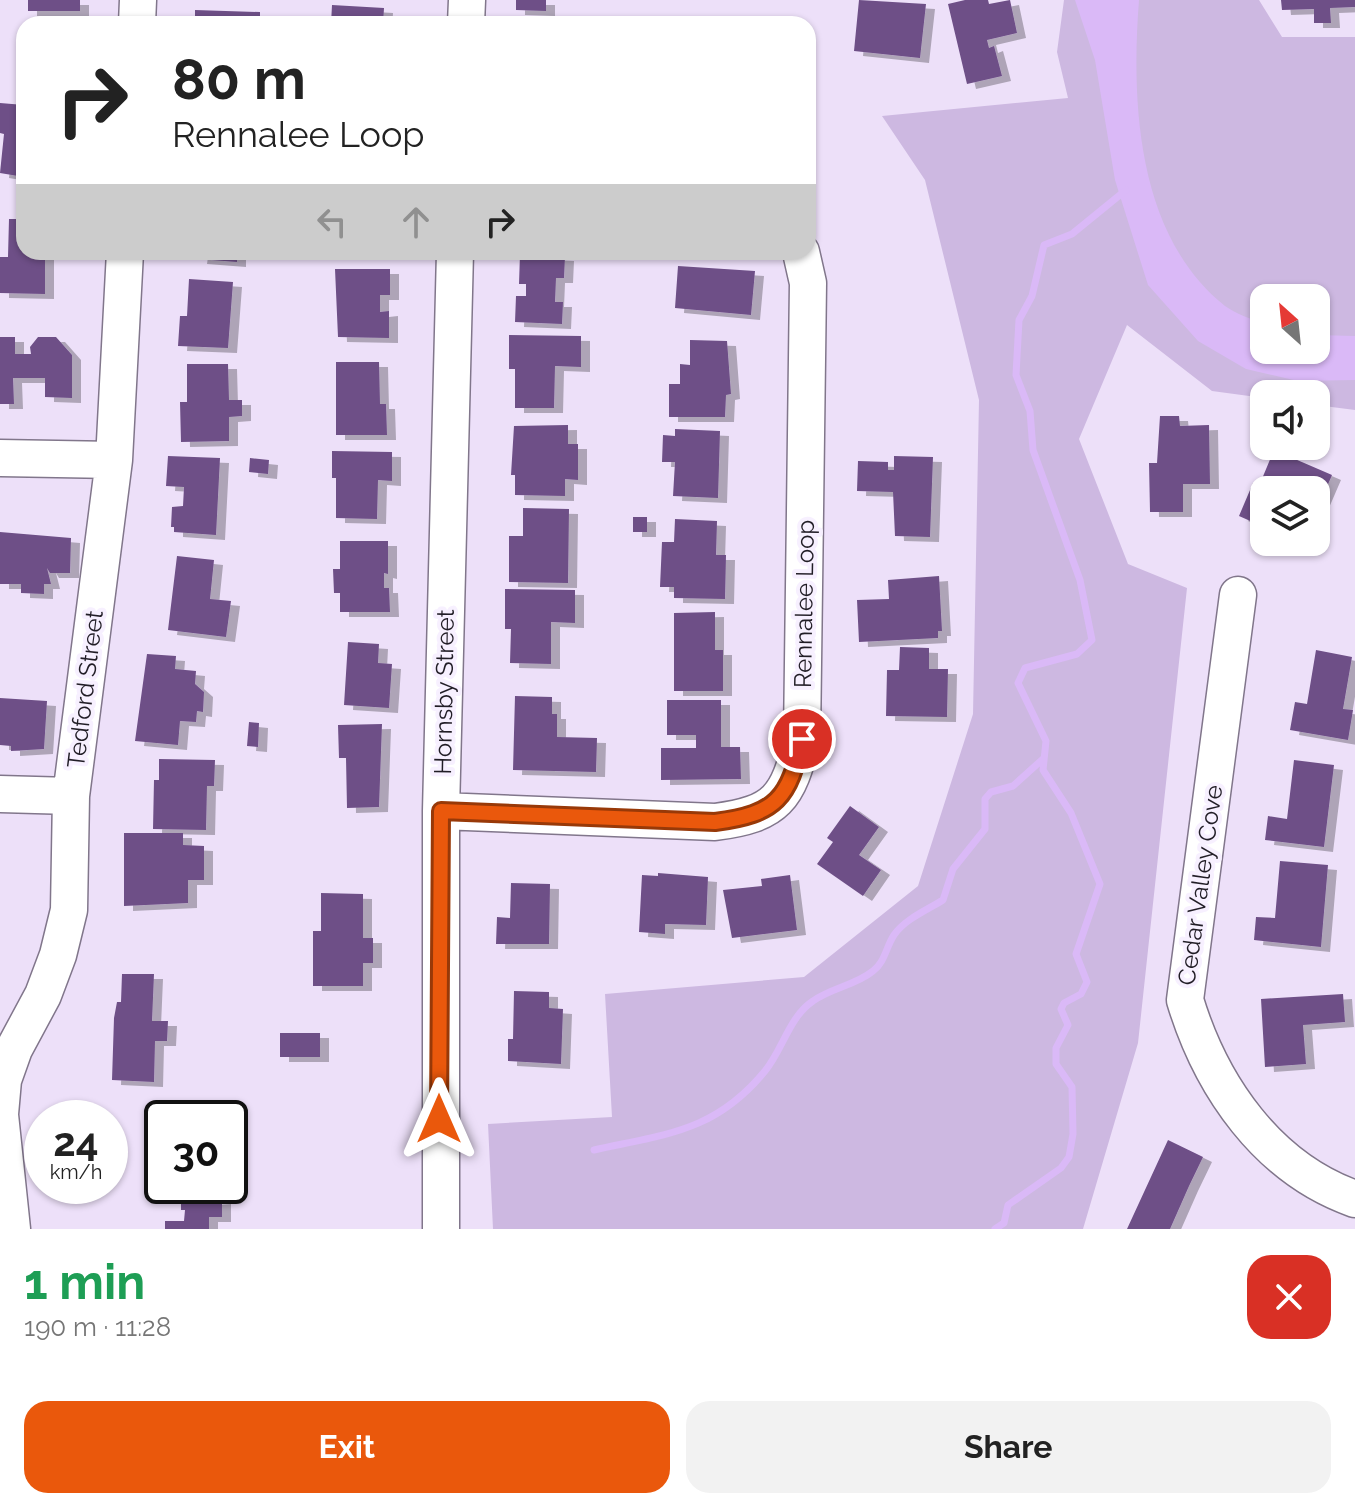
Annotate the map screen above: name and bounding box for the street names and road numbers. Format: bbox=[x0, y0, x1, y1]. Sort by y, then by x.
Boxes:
street label: Rennalee Loop bbox=[788, 520, 820, 688]
street label: Tedford Street bbox=[61, 609, 109, 769]
street label: Hornsby Street bbox=[428, 609, 460, 775]
street label: Cedar Valley Cove bbox=[1172, 783, 1228, 987]

